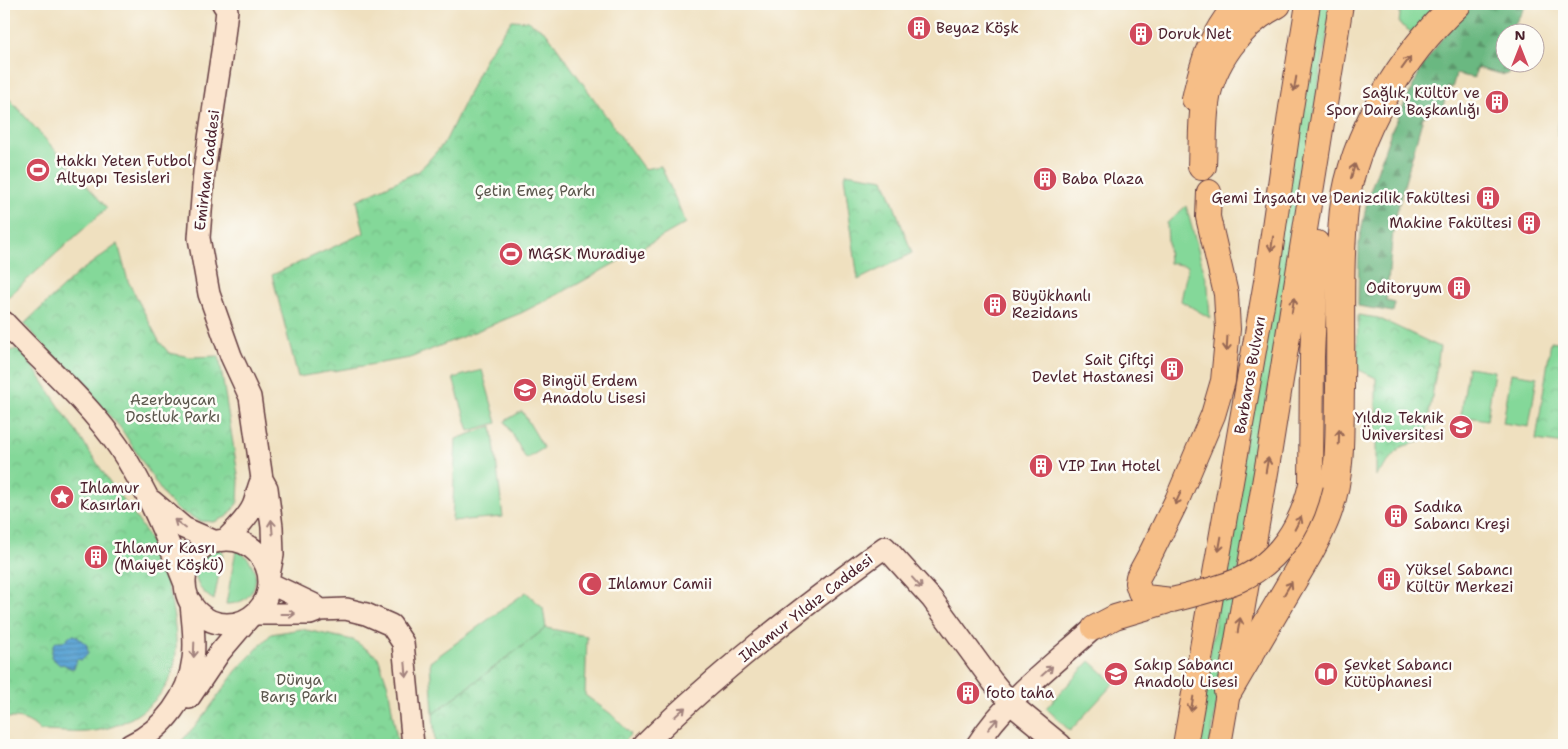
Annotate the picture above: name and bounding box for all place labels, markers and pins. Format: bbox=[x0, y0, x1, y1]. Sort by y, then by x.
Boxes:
building icon: Beyaz Köşk bbox=[906, 15, 932, 41]
place label: Beyaz Köşk bbox=[936, 18, 1019, 38]
building icon: Doruk Net bbox=[1128, 21, 1154, 47]
place label: Doruk Net bbox=[1158, 24, 1232, 44]
place label: Sağlık, Kültür ve Spor Daire Başkanlığı bbox=[1326, 83, 1480, 120]
building icon: Sağlık, Kültür ve Spor Daire Başkanlığı bbox=[1484, 89, 1510, 115]
place label: Hakkı Yeten Futbol Altyapı Tesisleri bbox=[56, 151, 192, 188]
sports icon: Hakkı Yeten Futbol Altyapı Tesisleri bbox=[25, 157, 51, 183]
building icon: Baba Plaza bbox=[1032, 166, 1058, 192]
place label: Baba Plaza bbox=[1062, 169, 1144, 189]
building icon: Gemi İnşaatı ve Denizcilik Fakültesi bbox=[1475, 185, 1501, 211]
place label: Gemi İnşaatı ve Denizcilik Fakültesi bbox=[1211, 188, 1470, 208]
building icon: Makine Fakültesi bbox=[1516, 210, 1542, 236]
place label: Makine Fakültesi bbox=[1389, 213, 1512, 233]
sports icon: MGSK Muradiye bbox=[498, 241, 524, 267]
place label: MGSK Muradiye bbox=[528, 244, 646, 264]
building icon: Oditoryum bbox=[1446, 275, 1472, 301]
place label: Oditoryum bbox=[1366, 278, 1442, 298]
place label: Büyükhanlı Rezidans bbox=[1012, 286, 1091, 323]
building icon: Büyükhanlı Rezidans bbox=[982, 292, 1008, 318]
place label: Sait Çiftçi Devlet Hastanesi bbox=[1032, 350, 1154, 387]
building icon: Sait Çiftçi Devlet Hastanesi bbox=[1159, 356, 1185, 382]
place label: Bingül Erdem Anadolu Lisesi bbox=[542, 371, 646, 408]
school or university icon: Bingül Erdem Anadolu Lisesi bbox=[512, 377, 538, 403]
place label: Yıldız Teknik Üniversitesi bbox=[1355, 408, 1444, 445]
school or university icon: Yıldız Teknik Üniversitesi bbox=[1448, 414, 1474, 440]
building icon: VIP Inn Hotel bbox=[1028, 453, 1054, 479]
place label: VIP Inn Hotel bbox=[1058, 456, 1161, 476]
place label: Ihlamur Kasırları bbox=[80, 478, 141, 515]
place icon: Ihlamur Kasırları bbox=[49, 484, 75, 510]
place label: Sadıka Sabancı Kreşi bbox=[1414, 497, 1510, 534]
building icon: Sadıka Sabancı Kreşi bbox=[1383, 503, 1409, 529]
place label: Ihlamur Kasrı (Maiyet Köşkü) bbox=[114, 538, 224, 575]
building icon: Ihlamur Kasrı (Maiyet Köşkü) bbox=[83, 544, 109, 570]
place label: Yüksel Sabancı Kültür Merkezi bbox=[1406, 560, 1514, 597]
building icon: Yüksel Sabancı Kültür Merkezi bbox=[1376, 566, 1402, 592]
mosque icon: Ihlamur Camii bbox=[577, 571, 603, 597]
place label: Ihlamur Camii bbox=[608, 574, 712, 594]
place label: Sakıp Sabancı Anadolu Lisesi bbox=[1134, 655, 1238, 692]
place label: Şevket Sabancı Kütüphanesi bbox=[1344, 655, 1452, 692]
school or university icon: Sakıp Sabancı Anadolu Lisesi bbox=[1103, 661, 1129, 687]
library icon: Şevket Sabancı Kütüphanesi bbox=[1313, 661, 1339, 687]
building icon: foto taha bbox=[955, 680, 981, 706]
place label: foto taha bbox=[986, 683, 1055, 703]

